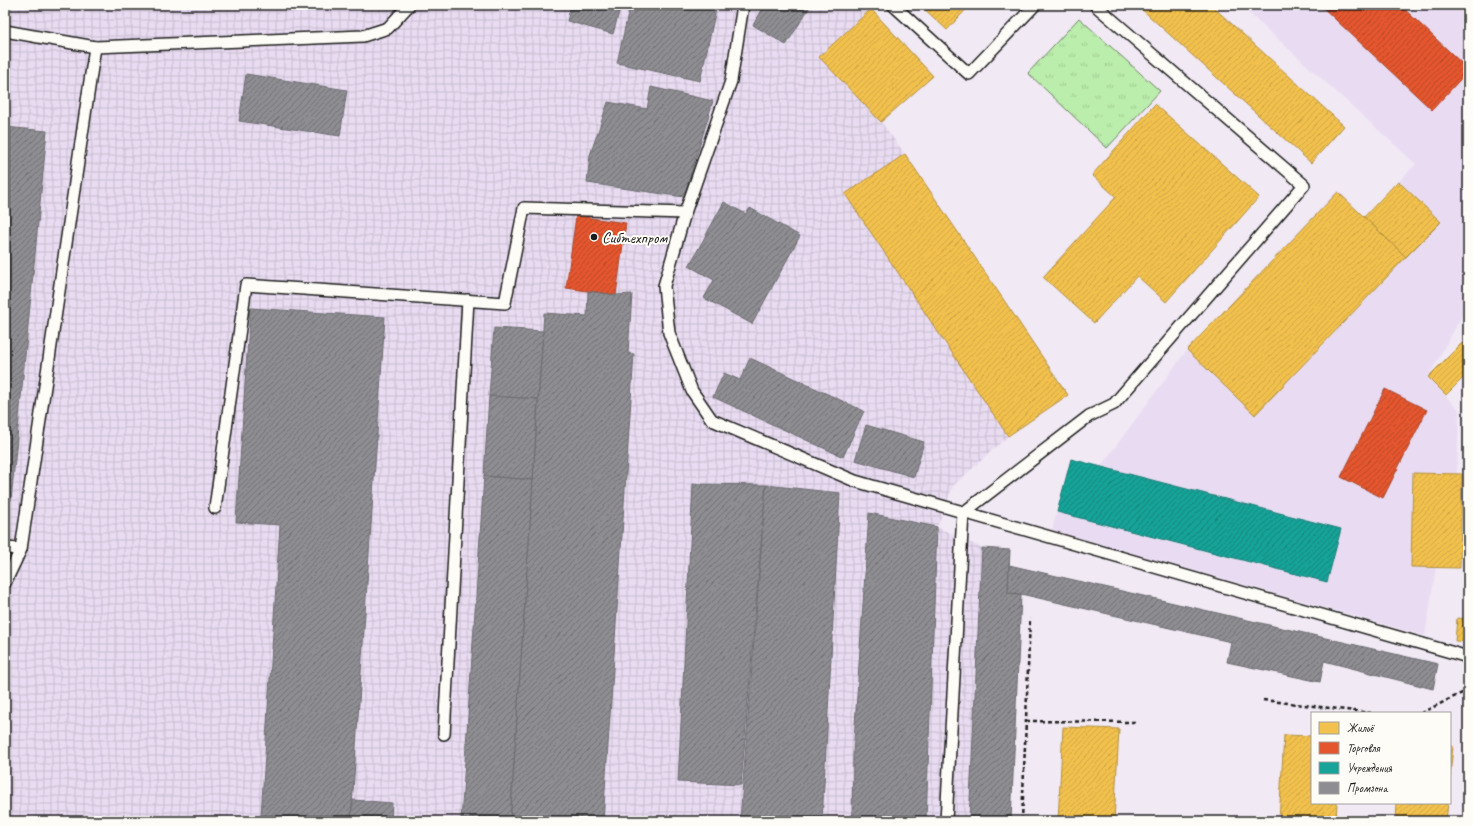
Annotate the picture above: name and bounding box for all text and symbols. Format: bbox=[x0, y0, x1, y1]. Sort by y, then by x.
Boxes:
place label: Сибтехпром bbox=[602, 228, 668, 248]
marker: Сибтехпром bbox=[589, 232, 599, 242]
legend bbox=[1311, 712, 1451, 804]
text: Жильё bbox=[1347, 720, 1375, 736]
text: Торговля bbox=[1347, 740, 1380, 756]
text: Учреждения bbox=[1347, 760, 1393, 776]
text: Промзона bbox=[1347, 780, 1389, 796]

